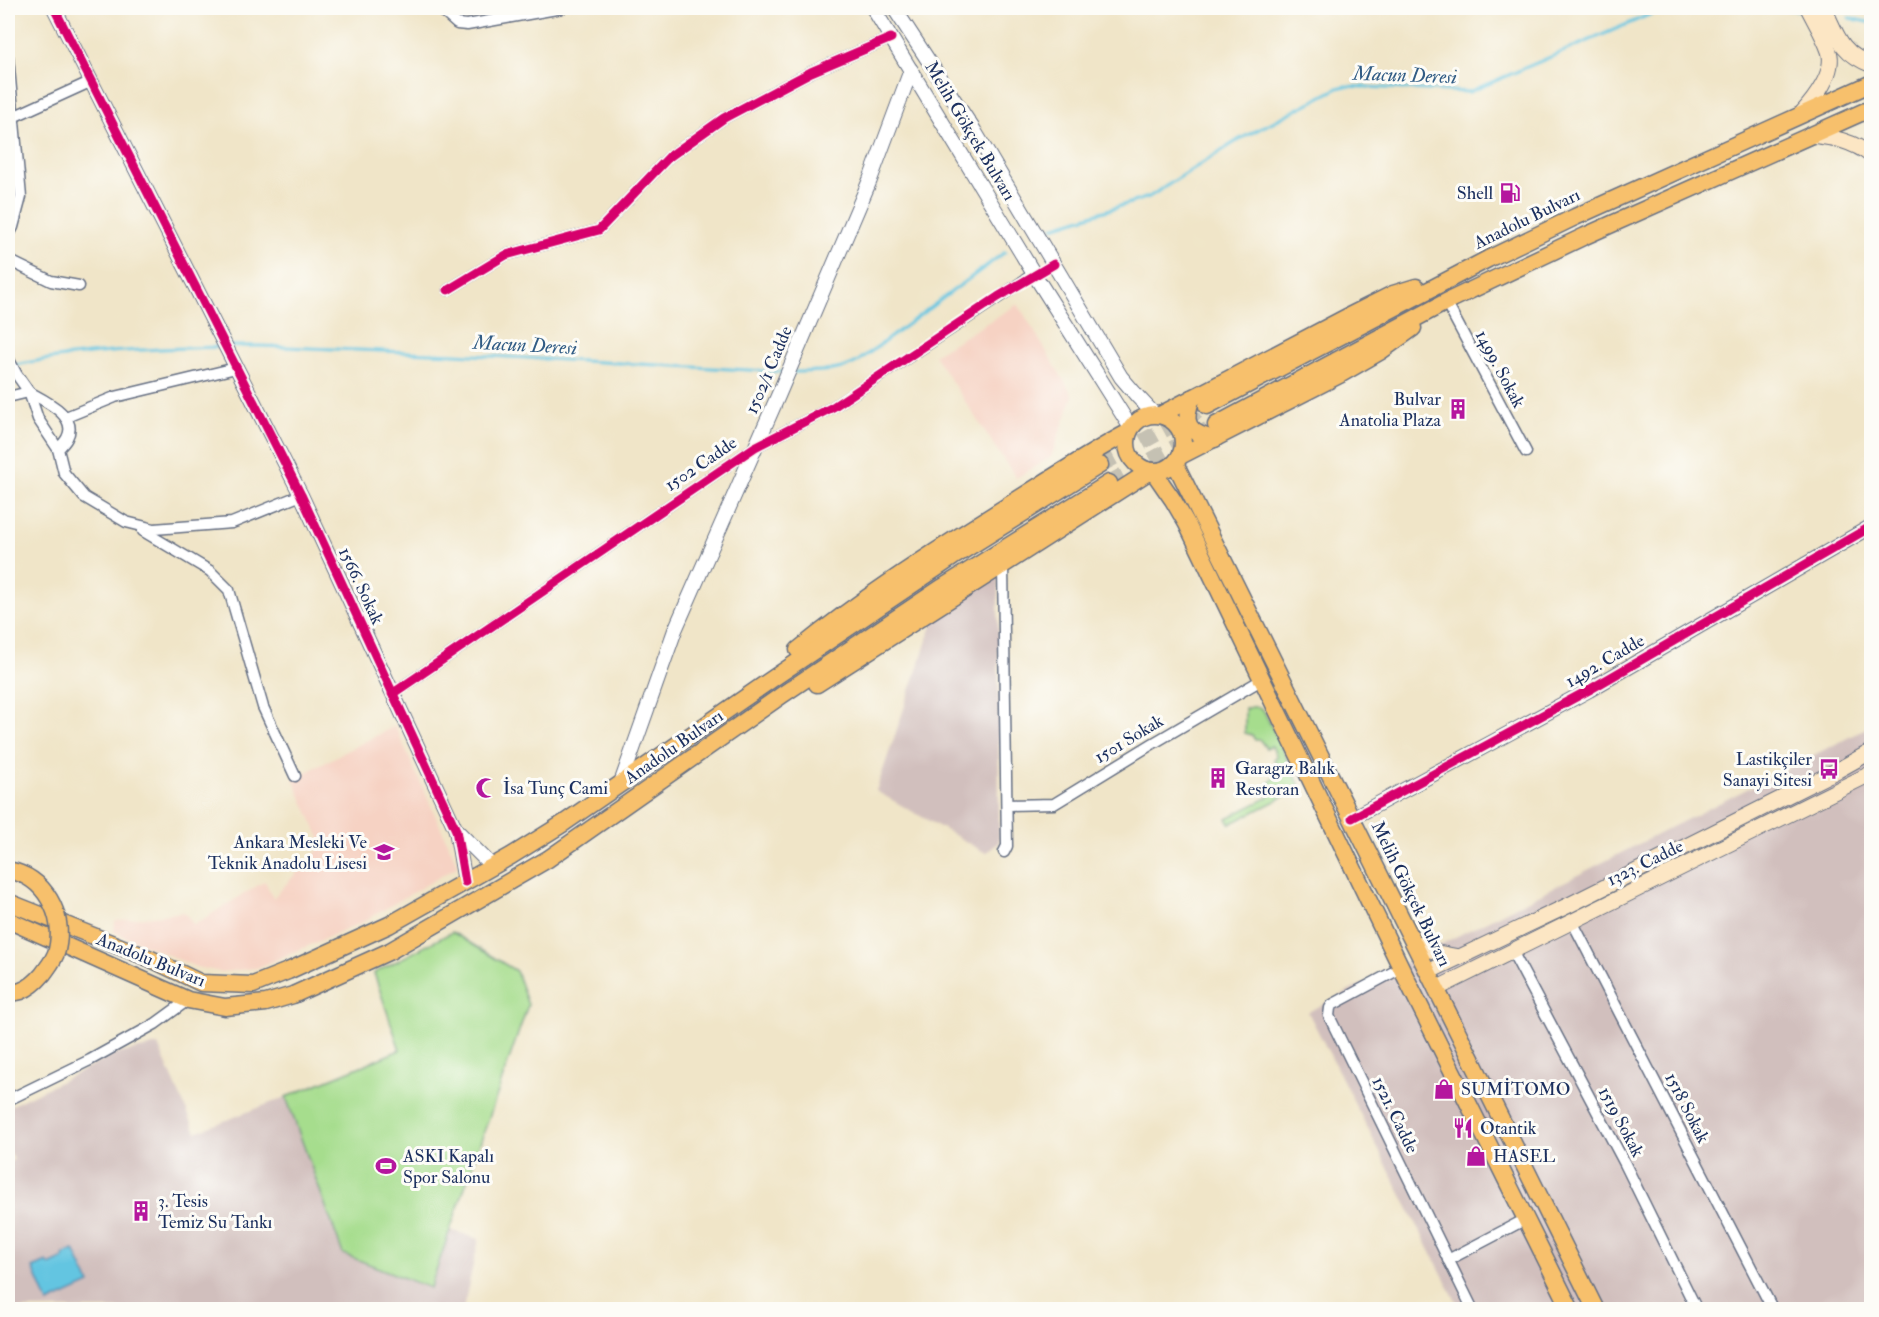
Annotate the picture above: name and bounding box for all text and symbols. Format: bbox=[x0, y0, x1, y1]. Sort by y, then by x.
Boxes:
street label: Melih Gökçek Bulvarı bbox=[919, 57, 1021, 205]
water label: Macun Deresi bbox=[1352, 61, 1458, 89]
fuel station icon: Shell bbox=[1498, 181, 1522, 205]
place label: Shell bbox=[1457, 182, 1493, 205]
street label: Anadolu Bulvarı bbox=[1469, 183, 1584, 255]
street label: 1502/1 Cadde bbox=[740, 322, 798, 417]
street label: 1499. Sokak bbox=[1470, 326, 1530, 412]
water label: Macun Deresi bbox=[471, 330, 578, 360]
place label: Bulvar Anatolia Plaza bbox=[1338, 388, 1442, 432]
building icon: Bulvar Anatolia Plaza bbox=[1446, 397, 1470, 421]
street label: 1502 Cadde bbox=[661, 431, 742, 496]
street label: 1566. Sokak bbox=[333, 544, 389, 629]
street label: 1492. Cadde bbox=[1561, 629, 1649, 693]
street label: Anadolu Bulvarı bbox=[619, 704, 728, 790]
street label: 1501 Sokak bbox=[1090, 709, 1168, 769]
place label: Lastikçiler Sanayi Sitesi bbox=[1723, 748, 1812, 792]
place label: Garagız Balık Restoran bbox=[1235, 757, 1335, 801]
bus stop icon: Lastikçiler Sanayi Sitesi bbox=[1817, 757, 1841, 781]
building icon: Garagız Balık Restoran bbox=[1206, 766, 1230, 790]
mosque icon: İsa Tunç Cami bbox=[474, 776, 498, 800]
place label: İsa Tunç Cami bbox=[503, 777, 608, 800]
street label: Melih Gökçek Bulvarı bbox=[1366, 818, 1456, 971]
place label: Ankara Mesleki Ve Teknik Anadolu Lisesi bbox=[208, 831, 367, 875]
street label: 1323. Cadde bbox=[1603, 834, 1687, 891]
school or university icon: Ankara Mesleki Ve Teknik Anadolu Lisesi bbox=[372, 840, 396, 864]
street label: Anadolu Bulvarı bbox=[92, 927, 209, 992]
street label: 1518 Sokak bbox=[1659, 1069, 1715, 1147]
street label: 1521. Cadde bbox=[1367, 1073, 1424, 1158]
shop icon: SUMİTOMO bbox=[1432, 1077, 1456, 1101]
place label: SUMİTOMO bbox=[1461, 1078, 1570, 1101]
street label: 1519 Sokak bbox=[1593, 1083, 1649, 1162]
restaurant icon: Otantik bbox=[1451, 1116, 1475, 1140]
place label: Otantik bbox=[1480, 1117, 1537, 1140]
shop icon: HASEL bbox=[1464, 1144, 1488, 1168]
place label: ASKI Kapalı Spor Salonu bbox=[402, 1145, 494, 1189]
place label: HASEL bbox=[1493, 1145, 1555, 1168]
sports icon: ASKI Kapalı Spor Salonu bbox=[374, 1154, 398, 1178]
place label: 3. Tesis Temiz Su Tankı bbox=[158, 1190, 273, 1234]
building icon: 3. Tesis Temiz Su Tankı bbox=[129, 1199, 153, 1223]

